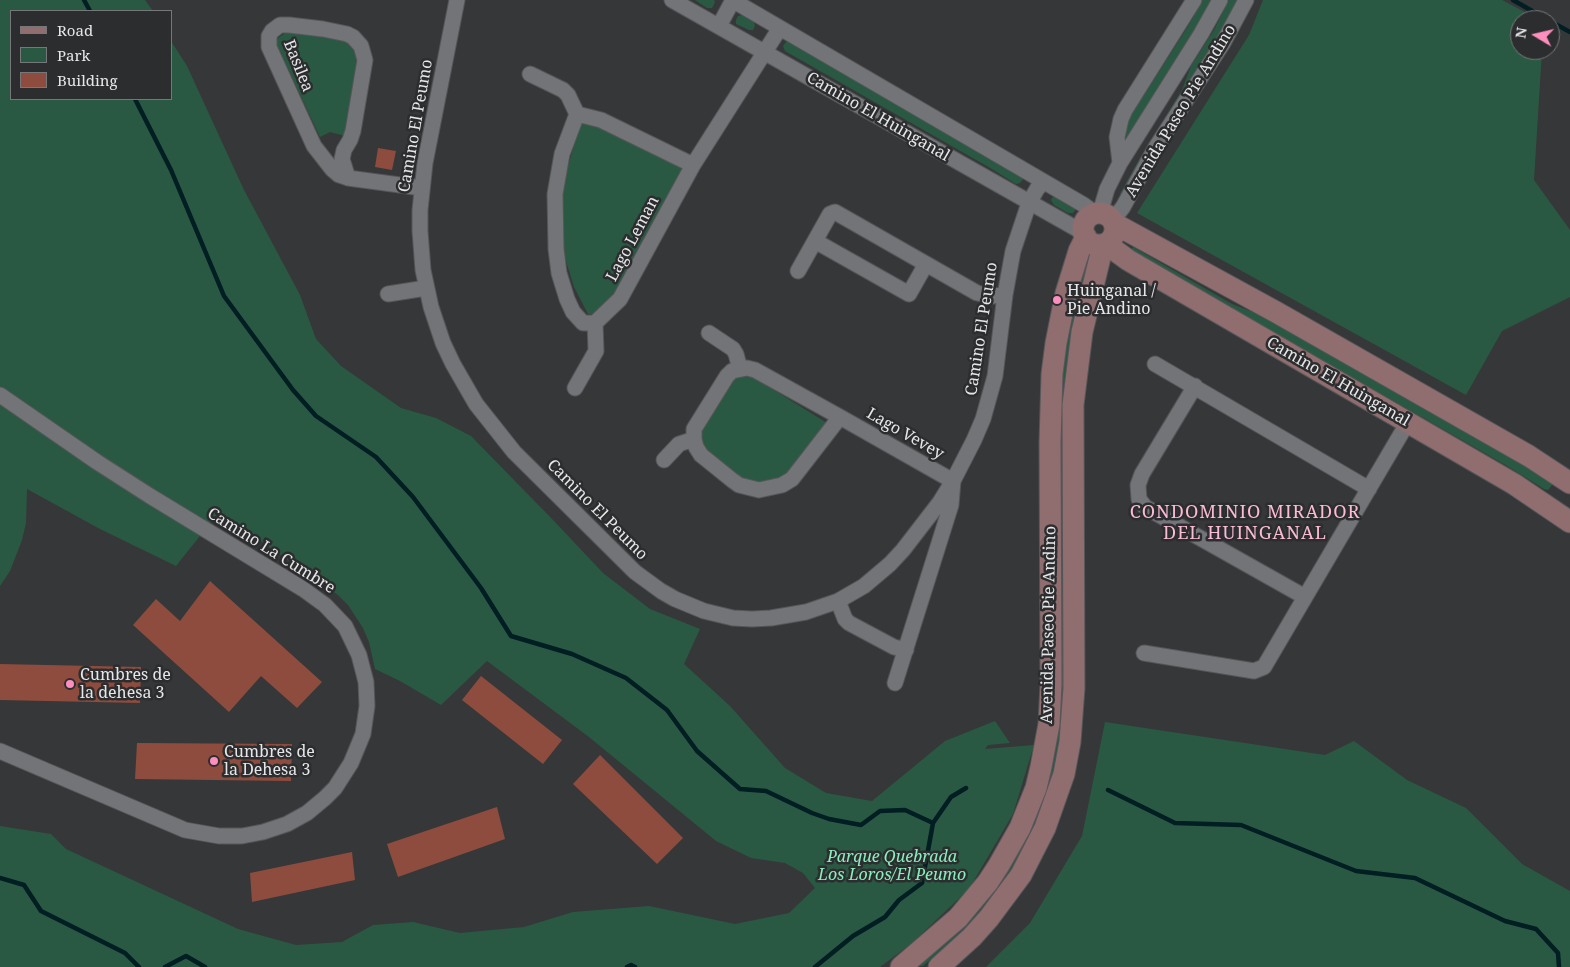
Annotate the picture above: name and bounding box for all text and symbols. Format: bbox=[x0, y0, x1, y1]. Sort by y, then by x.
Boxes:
legend bbox=[10, 10, 172, 100]
north arrow bbox=[1510, 10, 1560, 60]
text: Road bbox=[57, 20, 93, 40]
street label: Avenida Paseo Pie Andino bbox=[1122, 21, 1240, 201]
text: N bbox=[1510, 26, 1531, 40]
street label: Basilea bbox=[279, 37, 317, 95]
text: Park bbox=[57, 45, 90, 65]
street label: Camino El Peumo bbox=[395, 58, 437, 194]
street label: Camino El Huinganal bbox=[803, 68, 953, 166]
text: Building bbox=[57, 70, 118, 90]
street label: Lago Leman bbox=[602, 193, 664, 285]
street label: Camino El Peumo bbox=[962, 261, 1002, 397]
place label: Huinganal / Pie Andino bbox=[1067, 281, 1156, 319]
marker: Huinganal / Pie Andino bbox=[1051, 294, 1063, 306]
street label: Camino El Huinganal bbox=[1263, 333, 1413, 431]
street label: Lago Vevey bbox=[863, 404, 947, 464]
street label: Camino El Peumo bbox=[543, 456, 651, 564]
district label: CONDOMINIO MIRADOR DEL HUINGANAL bbox=[1127, 502, 1363, 544]
street label: Camino La Cumbre bbox=[204, 504, 338, 598]
street label: Avenida Paseo Pie Andino bbox=[1038, 526, 1060, 724]
place label: Cumbres de la dehesa 3 bbox=[80, 665, 171, 703]
marker: Cumbres de la dehesa 3 bbox=[64, 678, 76, 690]
place label: Cumbres de la Dehesa 3 bbox=[224, 742, 315, 780]
marker: Cumbres de la Dehesa 3 bbox=[208, 755, 220, 767]
park label: Parque Quebrada Los Loros/El Peumo bbox=[818, 847, 966, 885]

